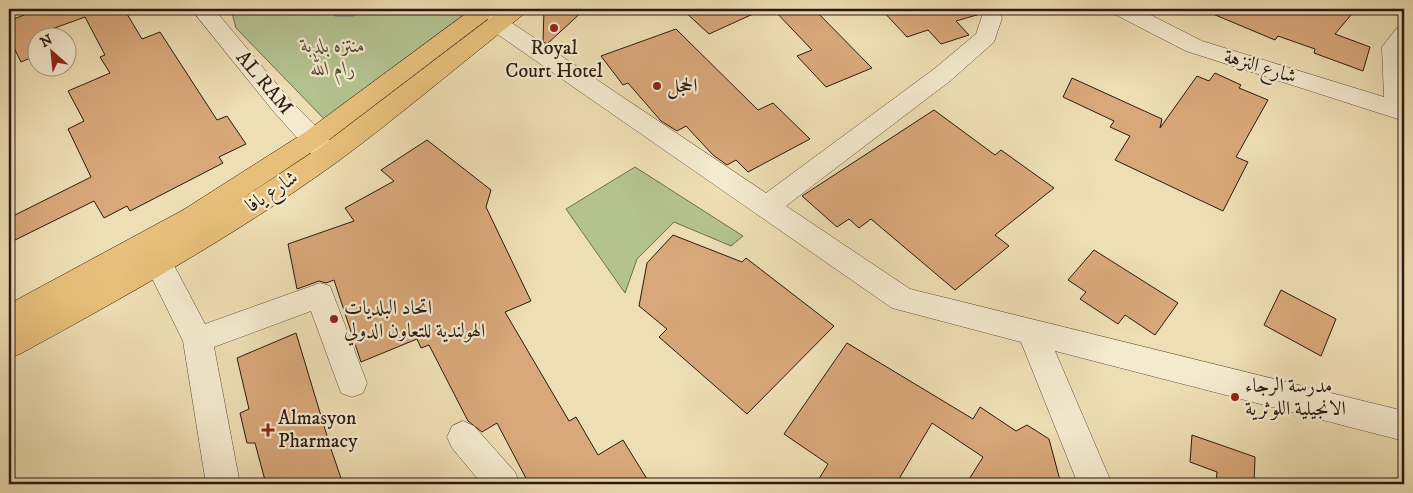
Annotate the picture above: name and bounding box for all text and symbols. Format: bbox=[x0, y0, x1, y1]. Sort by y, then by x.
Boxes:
marker: Royal Court Hotel bbox=[548, 22, 560, 34]
north arrow bbox=[28, 28, 78, 78]
text: N bbox=[37, 30, 56, 52]
park label: منتزه بلدية رام الله bbox=[299, 34, 365, 86]
place label: Royal Court Hotel bbox=[505, 36, 603, 84]
street label: شارع النزهة bbox=[1220, 44, 1299, 94]
street label: AL RAM bbox=[230, 46, 298, 120]
place label: الحجل bbox=[667, 74, 698, 100]
marker: الحجل bbox=[651, 80, 663, 92]
street label: شارع يافا bbox=[241, 165, 305, 222]
place label: اتحاد البلديات الهولندية للتعاون الدولي bbox=[344, 296, 485, 346]
marker: اتحاد البلديات الهولندية للتعاون الدولي bbox=[328, 313, 340, 325]
place label: مدرسة الرجاء الانجيلية اللوثرية bbox=[1245, 374, 1346, 422]
marker: مدرسة الرجاء الانجيلية اللوثرية bbox=[1229, 391, 1241, 403]
place label: Almasyon Pharmacy bbox=[278, 406, 358, 454]
marker: Almasyon Pharmacy bbox=[262, 424, 274, 436]

